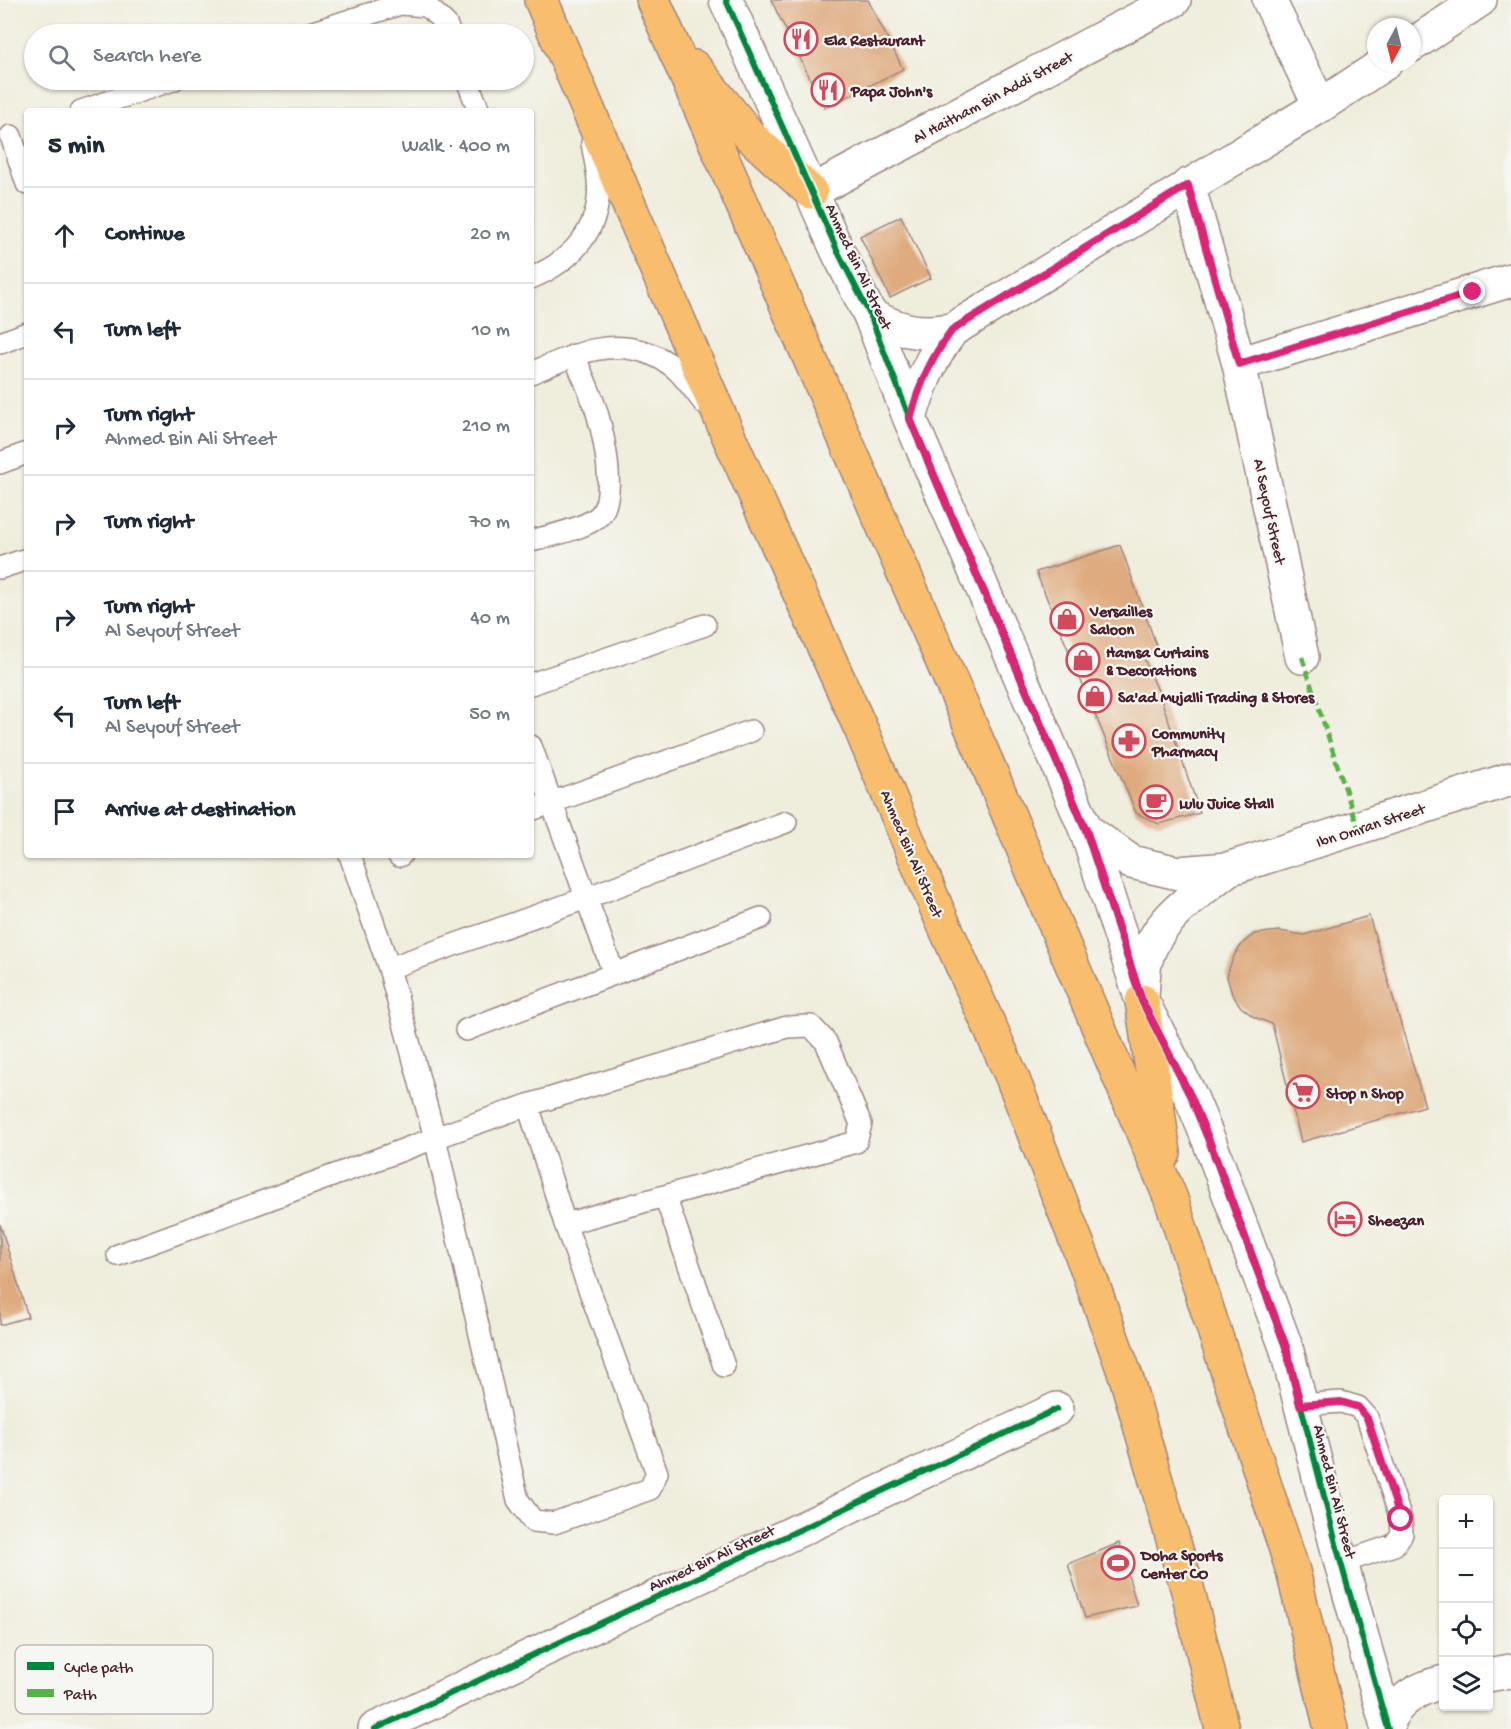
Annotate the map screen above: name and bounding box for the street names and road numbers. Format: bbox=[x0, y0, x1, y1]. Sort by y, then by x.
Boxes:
street label: Al Haitham Bin Addi Street bbox=[910, 48, 1078, 149]
street label: Ahmed Bin Ali Street bbox=[819, 202, 895, 335]
street label: Al Seyouf Street bbox=[1247, 457, 1288, 568]
street label: Ahmed Bin Ali Street bbox=[874, 788, 946, 922]
street label: Ibn Omran Street bbox=[1314, 800, 1429, 854]
street label: Ahmed Bin Ali Street bbox=[1307, 1423, 1359, 1562]
street label: Ahmed Bin Ali Street bbox=[647, 1522, 780, 1598]

